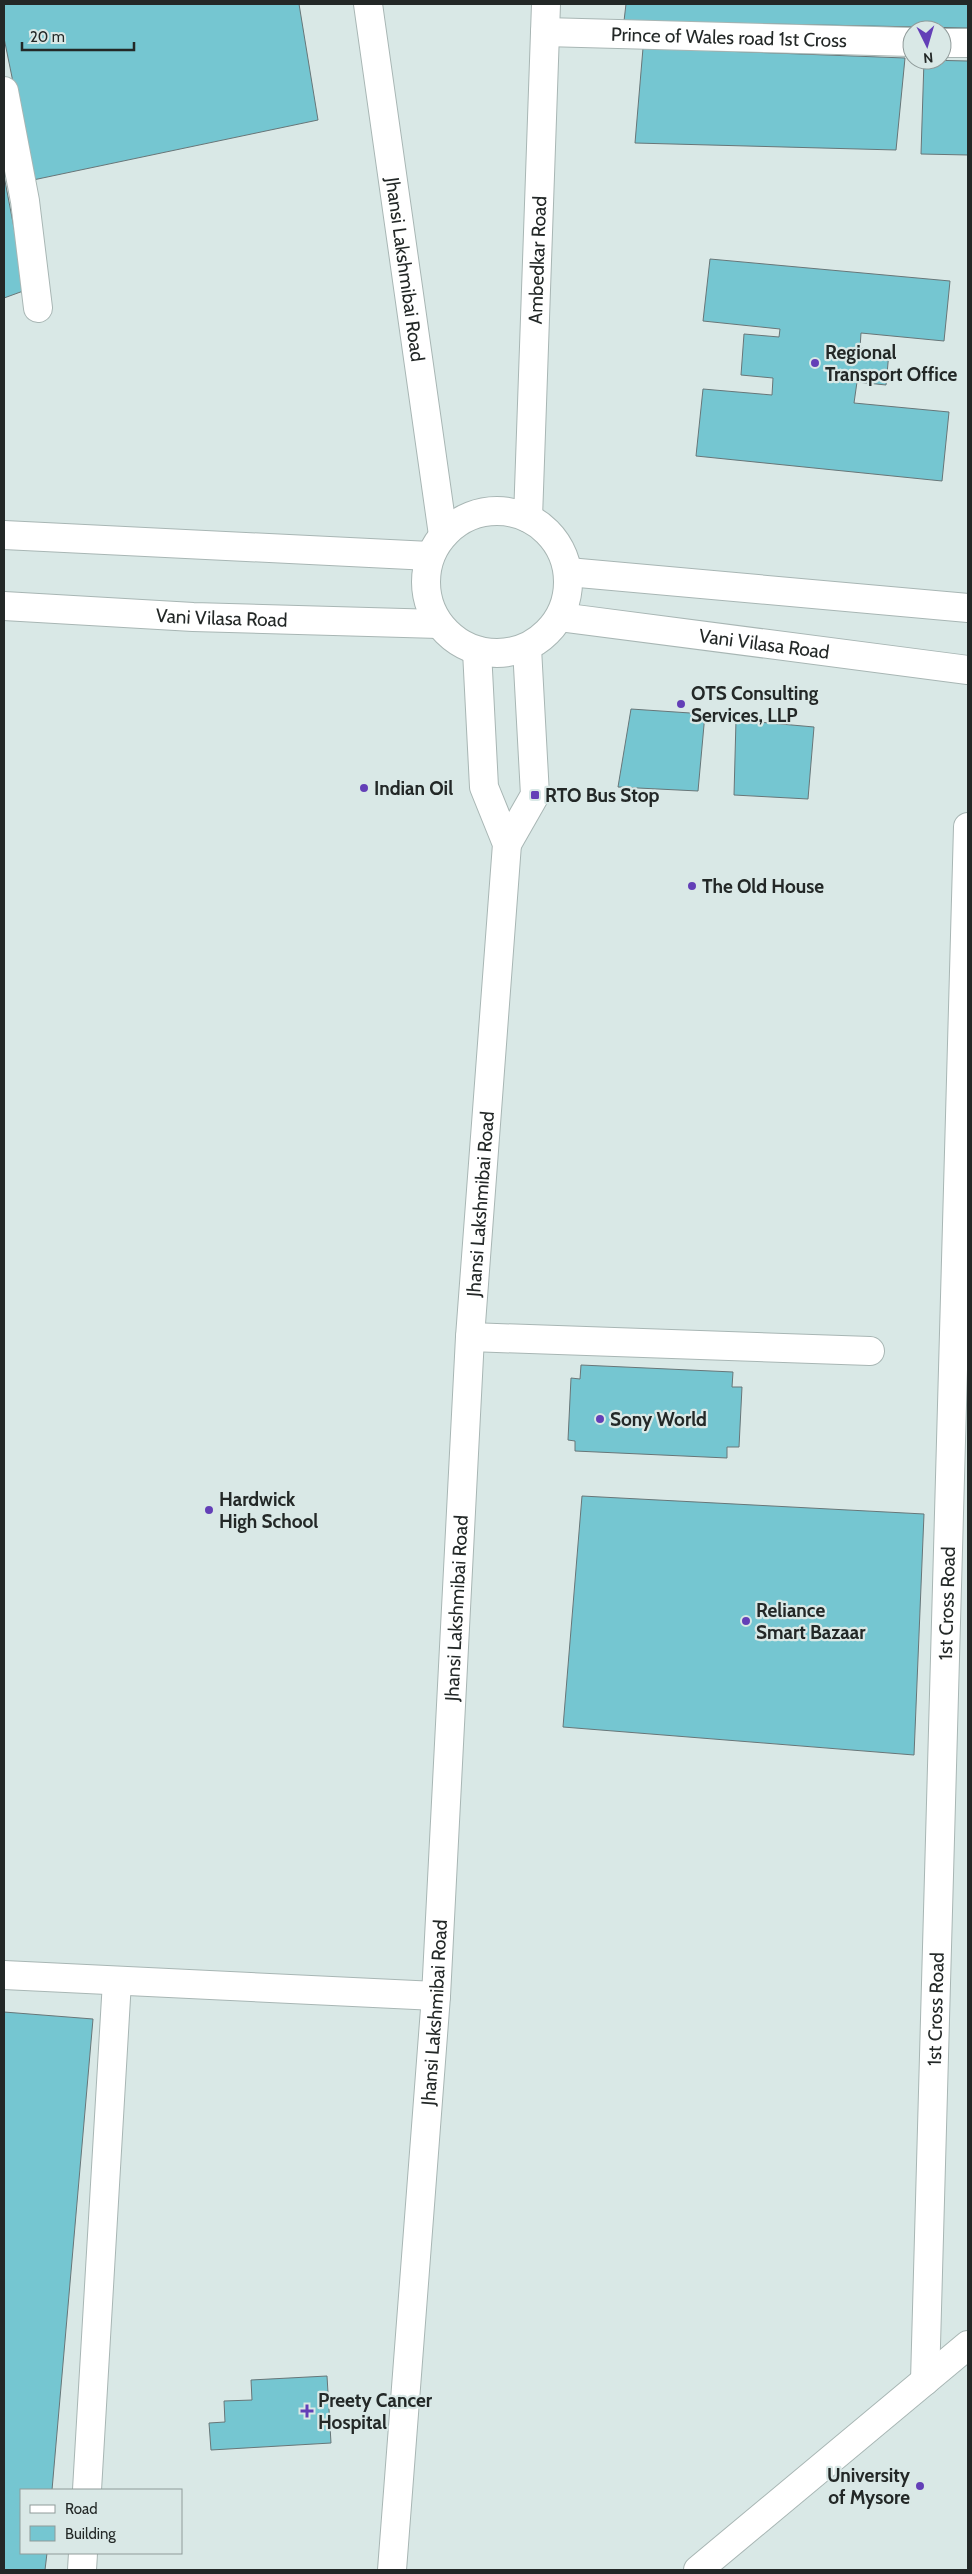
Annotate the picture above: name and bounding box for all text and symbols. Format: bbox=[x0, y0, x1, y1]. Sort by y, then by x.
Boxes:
scale bar bbox=[22, 20, 135, 52]
north arrow bbox=[902, 20, 952, 70]
street label: Prince of Wales road 1st Cross bbox=[611, 22, 847, 52]
text: 20 m bbox=[30, 28, 65, 46]
text: N bbox=[922, 49, 934, 67]
street label: Jhansi Lakshmibai Road bbox=[381, 175, 430, 363]
street label: Ambedkar Road bbox=[523, 196, 551, 325]
place label: Regional Transport Office bbox=[825, 341, 957, 386]
marker: Regional Transport Office bbox=[809, 357, 821, 369]
street label: Vani Vilasa Road bbox=[155, 603, 288, 631]
street label: Vani Vilasa Road bbox=[698, 624, 831, 663]
place label: OTS Consulting Services, LLP bbox=[691, 682, 819, 727]
marker: OTS Consulting Services, LLP bbox=[675, 698, 687, 710]
place label: Indian Oil bbox=[374, 777, 453, 800]
marker: Indian Oil bbox=[358, 782, 370, 794]
place label: RTO Bus Stop bbox=[545, 784, 659, 807]
marker: RTO Bus Stop bbox=[529, 789, 541, 801]
place label: The Old House bbox=[702, 875, 824, 898]
marker: The Old House bbox=[686, 880, 698, 892]
street label: Jhansi Lakshmibai Road bbox=[461, 1110, 498, 1299]
place label: Sony World bbox=[610, 1408, 707, 1431]
marker: Sony World bbox=[594, 1413, 606, 1425]
place label: Hardwick High School bbox=[219, 1488, 318, 1533]
marker: Hardwick High School bbox=[203, 1504, 215, 1516]
street label: Jhansi Lakshmibai Road bbox=[440, 1515, 472, 1703]
street label: 1st Cross Road bbox=[933, 1546, 960, 1661]
place label: Reliance Smart Bazaar bbox=[756, 1599, 866, 1644]
marker: Reliance Smart Bazaar bbox=[740, 1615, 752, 1627]
street label: Jhansi Lakshmibai Road bbox=[416, 1919, 451, 2107]
street label: 1st Cross Road bbox=[922, 1952, 948, 2066]
place label: Preety Cancer Hospital bbox=[318, 2389, 433, 2434]
marker: Preety Cancer Hospital bbox=[300, 2404, 314, 2418]
place label: University of Mysore bbox=[827, 2464, 911, 2509]
marker: University of Mysore bbox=[914, 2480, 926, 2492]
legend bbox=[20, 2489, 182, 2554]
text: Road bbox=[65, 2500, 98, 2518]
text: Building bbox=[65, 2525, 116, 2543]

